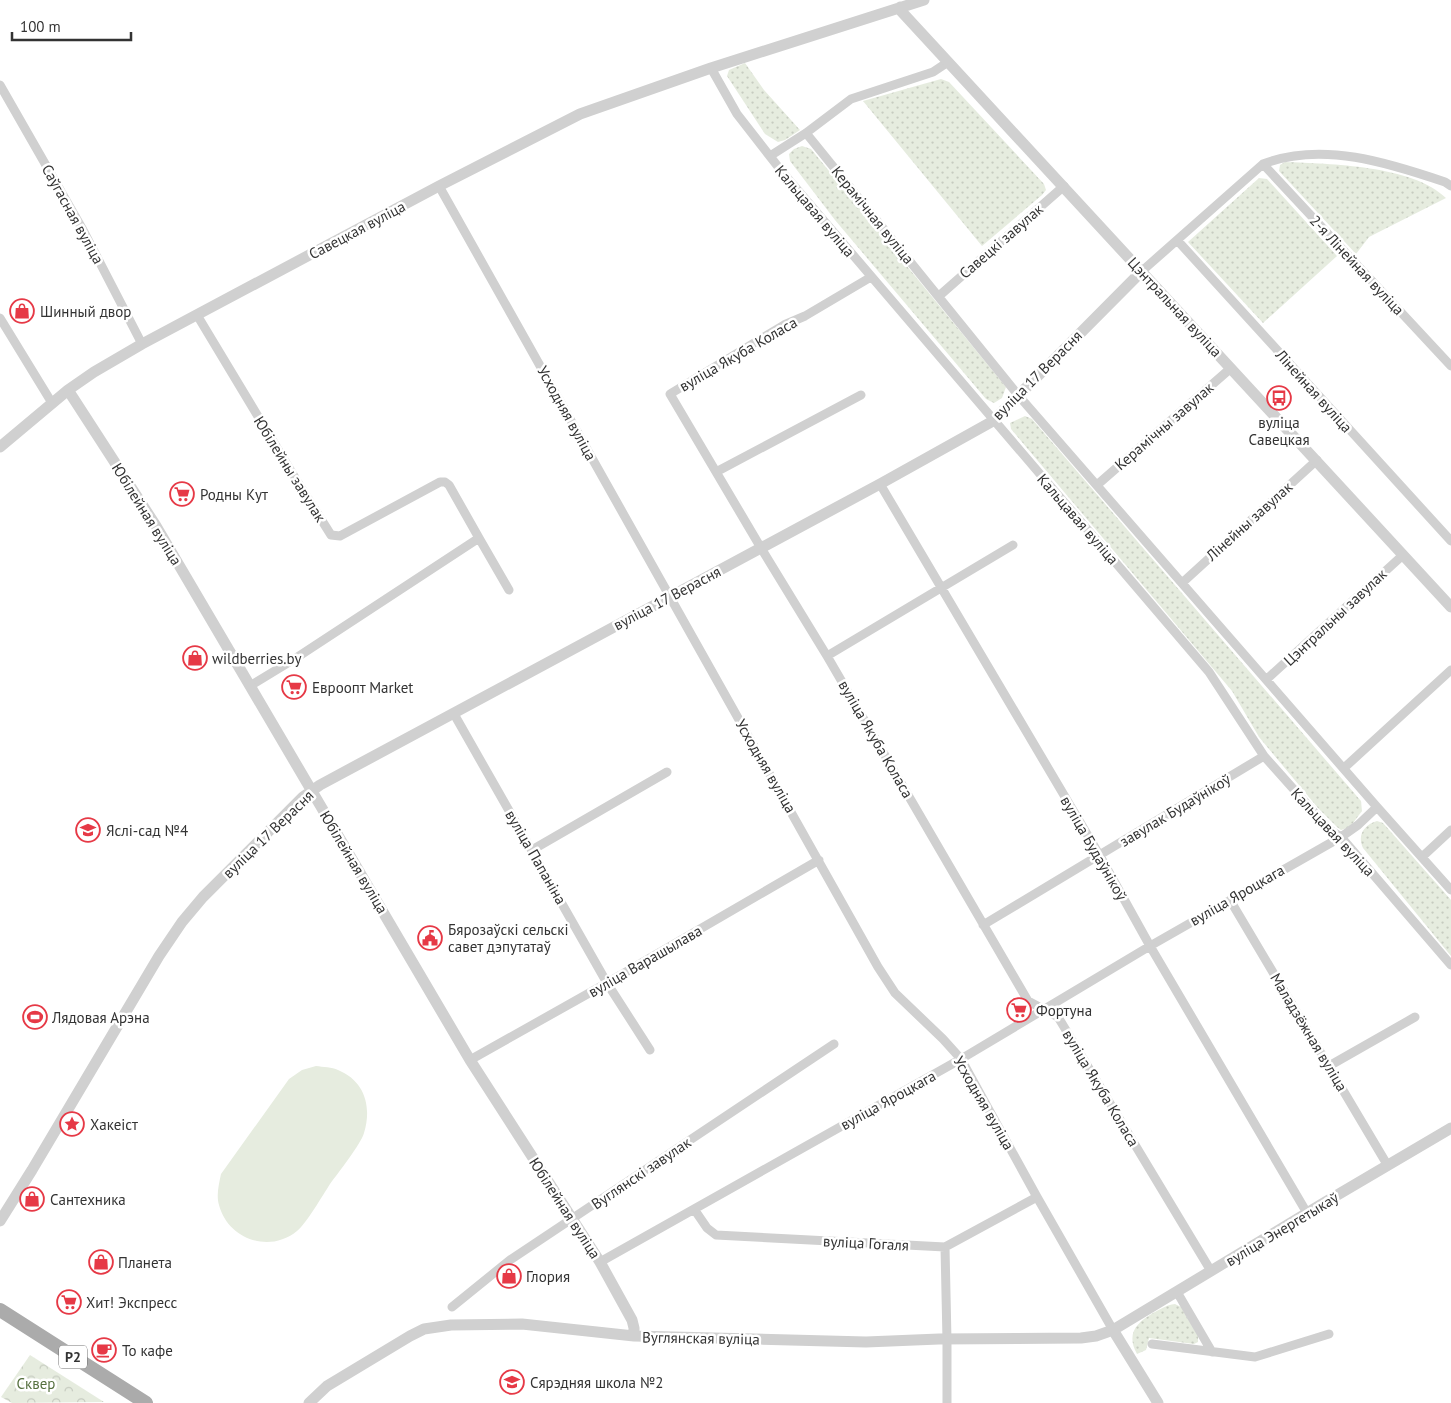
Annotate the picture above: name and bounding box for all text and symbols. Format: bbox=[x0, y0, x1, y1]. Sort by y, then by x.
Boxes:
scale bar bbox=[12, 10, 131, 42]
text: 100 m bbox=[20, 17, 61, 36]
street label: Саўгасная вуліца bbox=[38, 161, 108, 267]
street label: Кальцавая вуліца bbox=[771, 161, 859, 261]
street label: Керамічная вуліца bbox=[828, 162, 918, 268]
street label: Савецкая вуліца bbox=[305, 197, 409, 263]
street label: Савецкі завулак bbox=[955, 199, 1047, 283]
street label: 2-я Лінейная вуліца bbox=[1306, 211, 1408, 319]
street label: Цэнтральная вуліца bbox=[1124, 253, 1226, 361]
shop icon: Шинный двор bbox=[9, 298, 35, 324]
place label: Шинный двор bbox=[40, 302, 131, 321]
street label: вуліца Якуба Коласа bbox=[676, 313, 800, 395]
street label: вуліца 17 Верасня bbox=[988, 326, 1086, 424]
street label: Лінейная вуліца bbox=[1271, 345, 1356, 437]
street label: Усходняя вуліца bbox=[533, 362, 601, 464]
street label: Керамічны завулак bbox=[1111, 377, 1218, 474]
bus stop icon: вуліца Савецкая bbox=[1266, 385, 1292, 411]
street label: Юбілейны завулак bbox=[250, 413, 331, 526]
place label: вуліца Савецкая bbox=[1248, 413, 1310, 449]
street label: Юбілейная вуліца bbox=[108, 459, 186, 569]
street label: Кальцавая вуліца bbox=[1033, 470, 1123, 568]
street label: Лінейны завулак bbox=[1201, 477, 1297, 565]
supermarket icon: Родны Кут bbox=[169, 481, 195, 507]
place label: Родны Кут bbox=[200, 485, 268, 504]
street label: вуліца 17 Верасня bbox=[610, 562, 724, 634]
street label: Цэнтральны завулак bbox=[1280, 564, 1391, 670]
shop icon: wildberries.by bbox=[182, 645, 208, 671]
place label: wildberries.by bbox=[212, 649, 302, 668]
supermarket icon: Евроопт Market bbox=[281, 674, 307, 700]
street label: вуліца Якуба Коласа bbox=[835, 677, 917, 801]
place label: Евроопт Market bbox=[312, 678, 413, 697]
street label: Усходняя вуліца bbox=[731, 716, 801, 816]
street label: завулак Будаўнікоў bbox=[1116, 769, 1234, 851]
street label: Кальцавая вуліца bbox=[1287, 784, 1379, 880]
street label: вуліца 17 Верасня bbox=[219, 786, 317, 882]
street label: вуліца Будаўнікоў bbox=[1057, 793, 1131, 903]
street label: вуліца Папаніна bbox=[501, 806, 571, 908]
street label: Юбілейная вуліца bbox=[316, 807, 392, 917]
school or university icon: Яслі-сад №4 bbox=[75, 817, 101, 843]
place label: Яслі-сад №4 bbox=[106, 821, 188, 840]
street label: вуліца Яроцкага bbox=[1186, 860, 1288, 930]
place label: Бярозаўскі сельскі савет дэпутатаў bbox=[448, 920, 568, 956]
street label: вуліца Варашылава bbox=[585, 921, 705, 1001]
public building icon: Бярозаўскі сельскі савет дэпутатаў bbox=[417, 925, 443, 951]
street label: Маладзёжная вуліца bbox=[1266, 969, 1352, 1095]
supermarket icon: Фортуна bbox=[1006, 997, 1032, 1023]
place label: Фортуна bbox=[1036, 1001, 1092, 1020]
sports icon: Лядовая Арэна bbox=[22, 1004, 48, 1030]
place label: Лядовая Арэна bbox=[51, 1008, 150, 1027]
street label: вуліца Якуба Коласа bbox=[1059, 1026, 1143, 1150]
street label: Усходняя вуліца bbox=[949, 1053, 1019, 1153]
street label: вуліца Яроцкага bbox=[837, 1066, 939, 1134]
place icon: Хакеіст bbox=[59, 1111, 85, 1137]
place label: Хакеіст bbox=[90, 1115, 138, 1134]
street label: Вуглянскі завулак bbox=[588, 1132, 695, 1213]
street label: Юбілейная вуліца bbox=[525, 1154, 605, 1262]
shop icon: Сантехника bbox=[19, 1186, 45, 1212]
street label: вуліца Энергетыкаў bbox=[1222, 1188, 1342, 1270]
place label: Сантехника bbox=[50, 1190, 126, 1209]
street label: вуліца Гогаля bbox=[822, 1231, 910, 1255]
shop icon: Планета bbox=[88, 1249, 114, 1275]
place label: Планета bbox=[118, 1253, 172, 1272]
shop icon: Глория bbox=[496, 1263, 522, 1289]
place label: Глория bbox=[526, 1267, 570, 1286]
supermarket icon: Хит! Экспресс bbox=[56, 1289, 82, 1315]
place label: Хит! Экспресс bbox=[86, 1293, 177, 1312]
street label: Вуглянская вуліца bbox=[642, 1327, 760, 1349]
cafe icon: То кафе bbox=[91, 1337, 117, 1363]
place label: То кафе bbox=[122, 1341, 173, 1360]
road number: Р2 bbox=[59, 1345, 87, 1368]
school or university icon: Сярэдняя школа №2 bbox=[499, 1369, 525, 1395]
place label: Сярэдняя школа №2 bbox=[530, 1373, 664, 1392]
park label: Сквер bbox=[17, 1374, 55, 1393]

